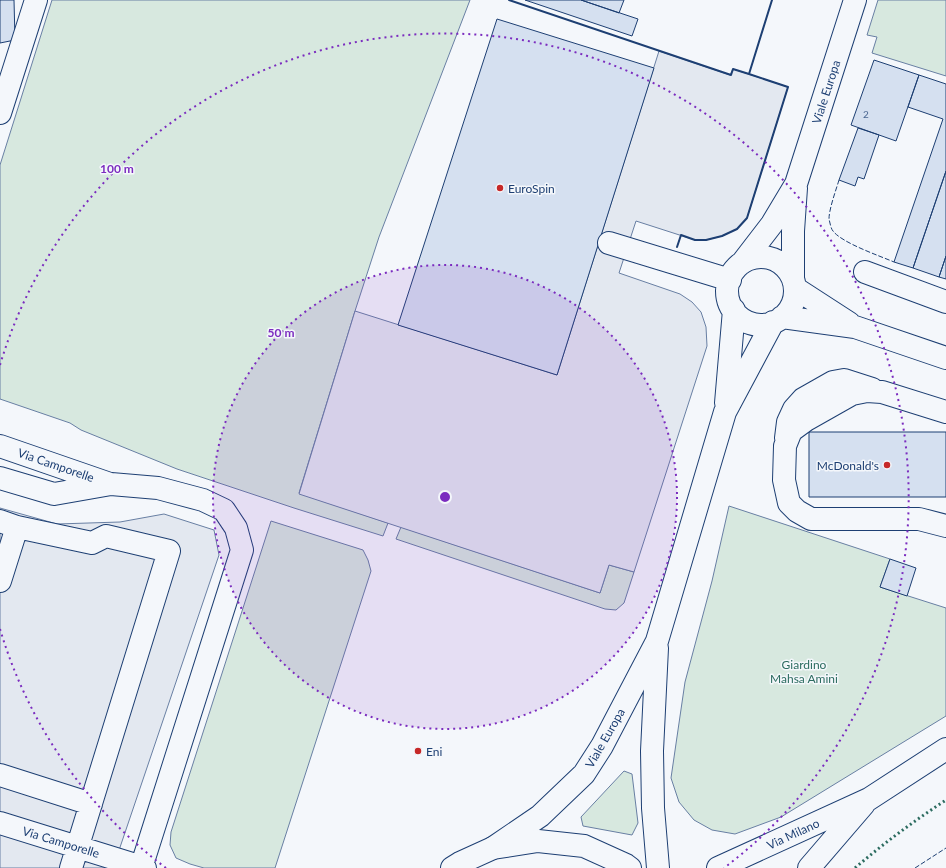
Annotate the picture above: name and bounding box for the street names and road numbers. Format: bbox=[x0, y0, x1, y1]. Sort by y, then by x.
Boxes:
street label: Viale Europa bbox=[809, 58, 843, 126]
street label: Via Camporelle bbox=[16, 445, 96, 485]
street label: Viale Europa bbox=[582, 706, 628, 770]
street label: Via Milano bbox=[764, 815, 822, 853]
street label: Via Camporelle bbox=[21, 823, 101, 861]

